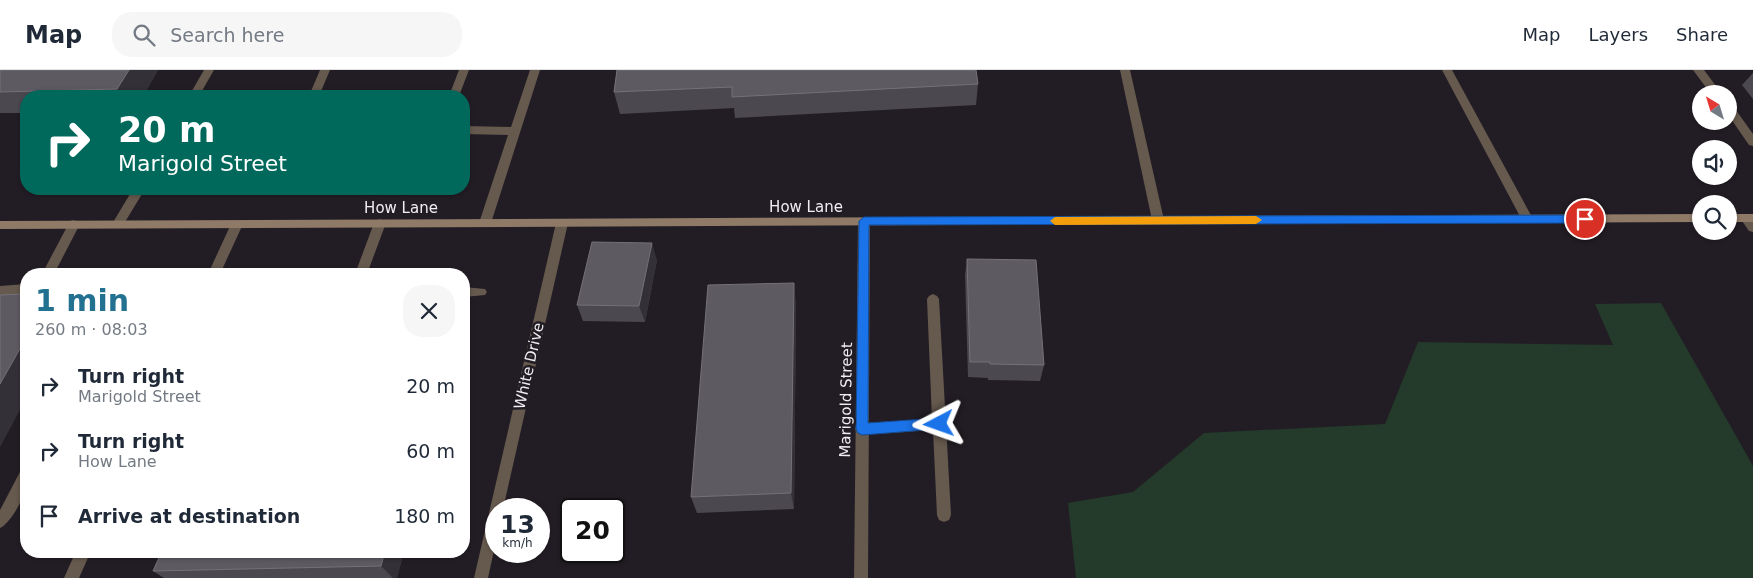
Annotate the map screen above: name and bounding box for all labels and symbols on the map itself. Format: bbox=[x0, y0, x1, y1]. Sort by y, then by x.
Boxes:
north arrow bbox=[1692, 85, 1738, 130]
street label: How Lane bbox=[769, 198, 843, 216]
pin bbox=[1564, 198, 1606, 240]
street label: How Lane bbox=[364, 199, 438, 217]
street label: White Drive bbox=[510, 321, 548, 411]
street label: Marigold Street bbox=[836, 342, 856, 458]
position arrow bbox=[912, 397, 964, 449]
speed limit sign: 20 bbox=[560, 498, 625, 563]

